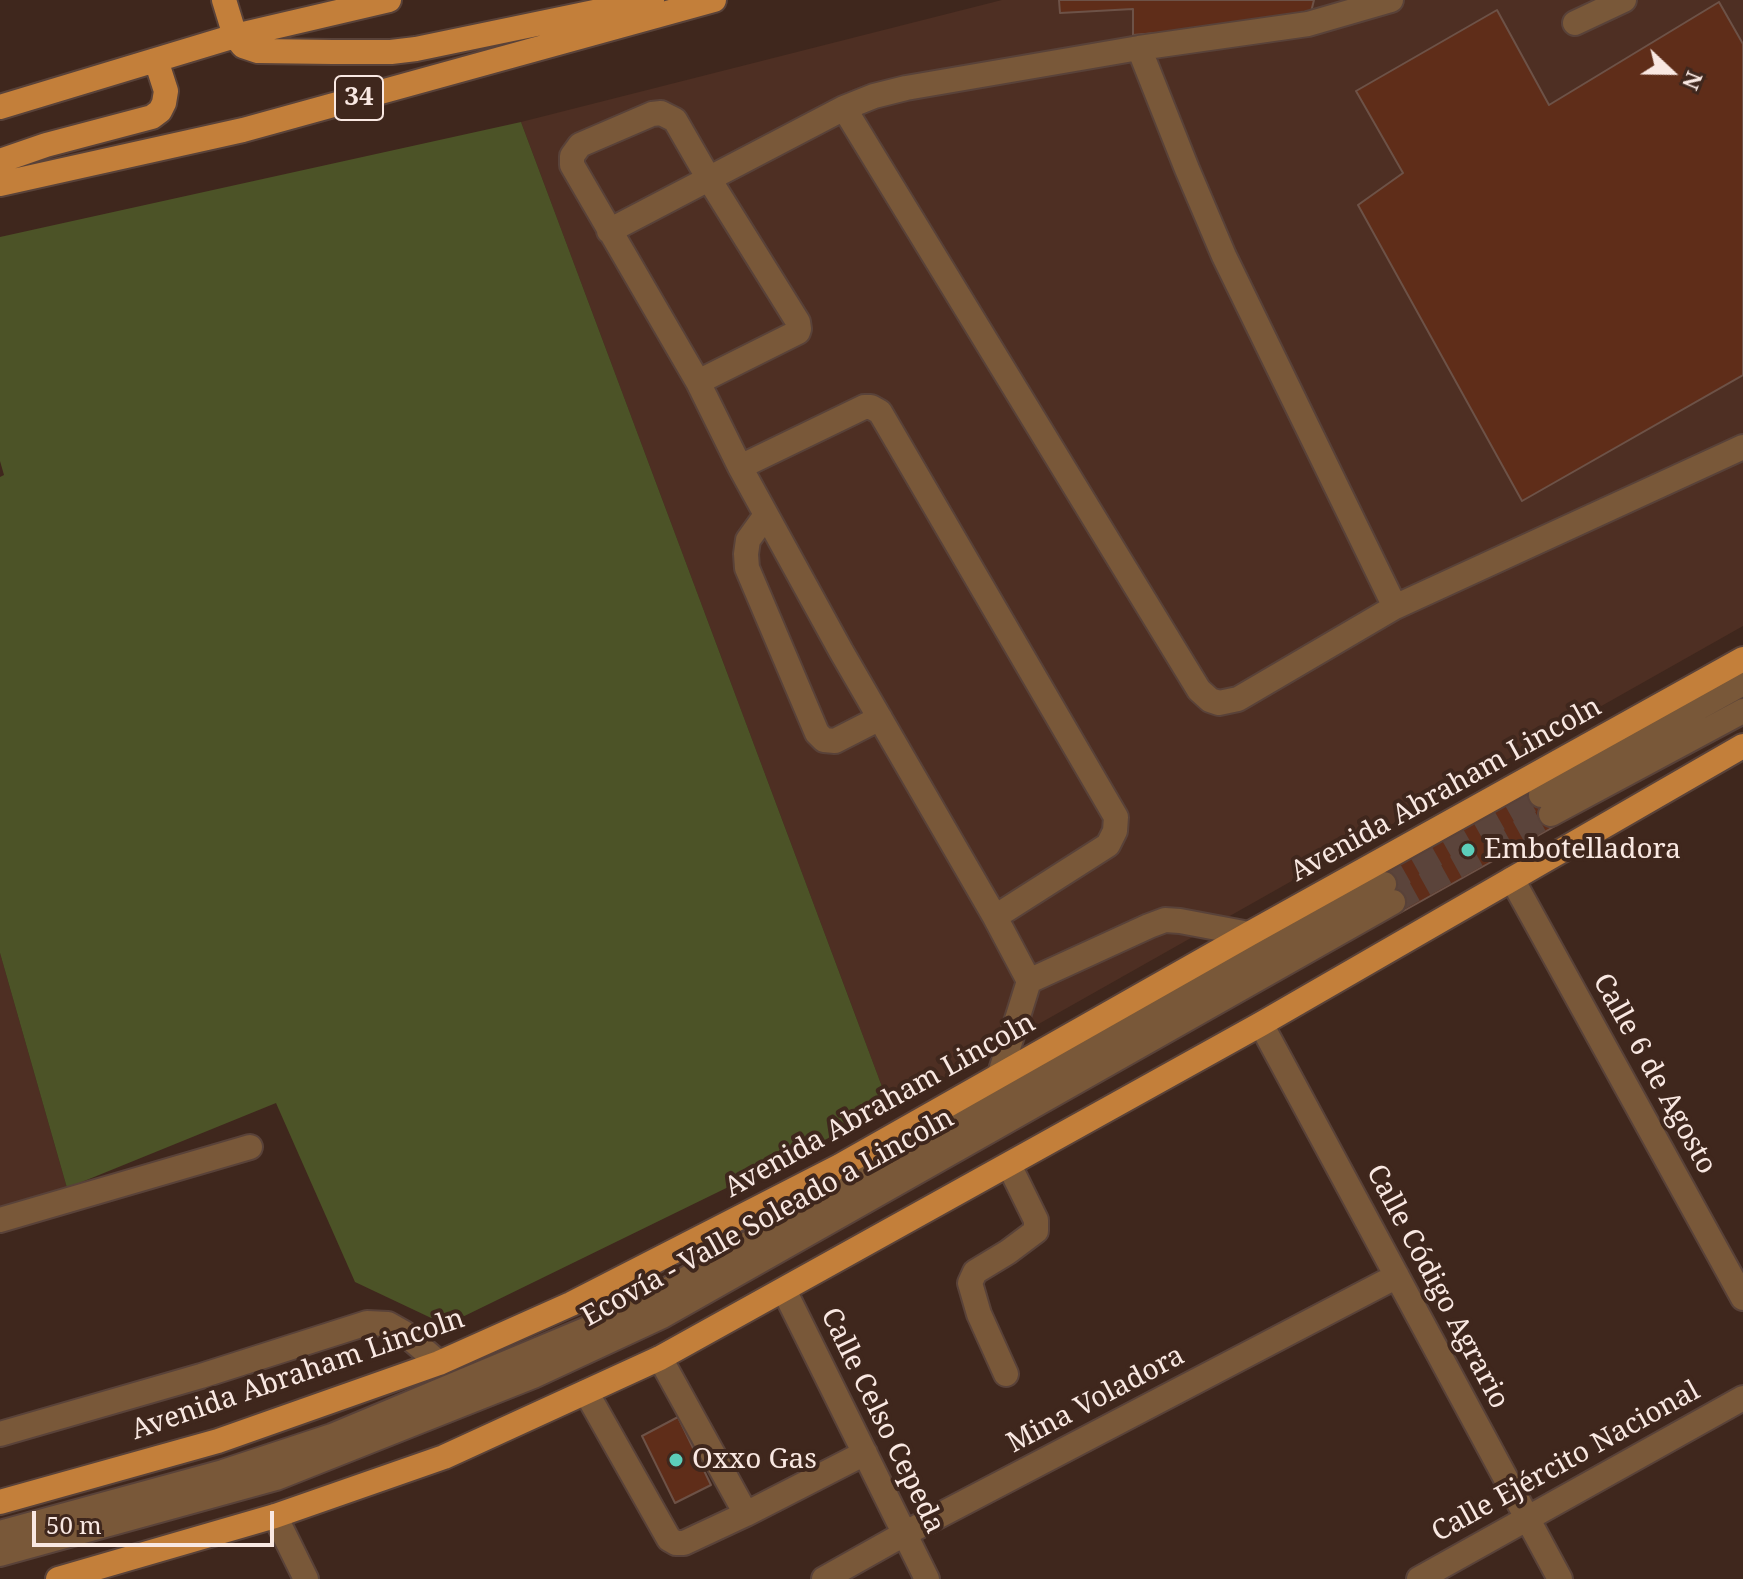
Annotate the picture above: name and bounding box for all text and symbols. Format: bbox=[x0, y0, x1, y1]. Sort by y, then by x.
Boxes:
north arrow bbox=[1631, 32, 1711, 112]
text: N bbox=[1676, 67, 1710, 95]
road number: 34 bbox=[335, 76, 383, 120]
street label: Avenida Abraham Lincoln bbox=[1285, 690, 1607, 890]
place label: Embotelladora bbox=[1484, 833, 1681, 867]
marker: Embotelladora bbox=[1459, 841, 1477, 859]
street label: Calle 6 de Agosto bbox=[1585, 968, 1723, 1180]
street label: Avenida Abraham Lincoln bbox=[719, 1006, 1041, 1206]
street label: Ecovía - Valle Soleado a Lincoln bbox=[576, 1102, 960, 1334]
street label: Calle Código Agrario bbox=[1358, 1159, 1516, 1415]
street label: Avenida Abraham Lincoln bbox=[127, 1302, 469, 1448]
street label: Calle Celso Cepeda bbox=[813, 1303, 951, 1539]
street label: Mina Voladora bbox=[1002, 1339, 1190, 1461]
street label: Calle Ejército Nacional bbox=[1426, 1374, 1706, 1550]
place label: Oxxo Gas bbox=[692, 1443, 817, 1477]
marker: Oxxo Gas bbox=[667, 1451, 685, 1469]
scale bar bbox=[36, 1495, 278, 1545]
text: 50 m bbox=[46, 1508, 102, 1541]

